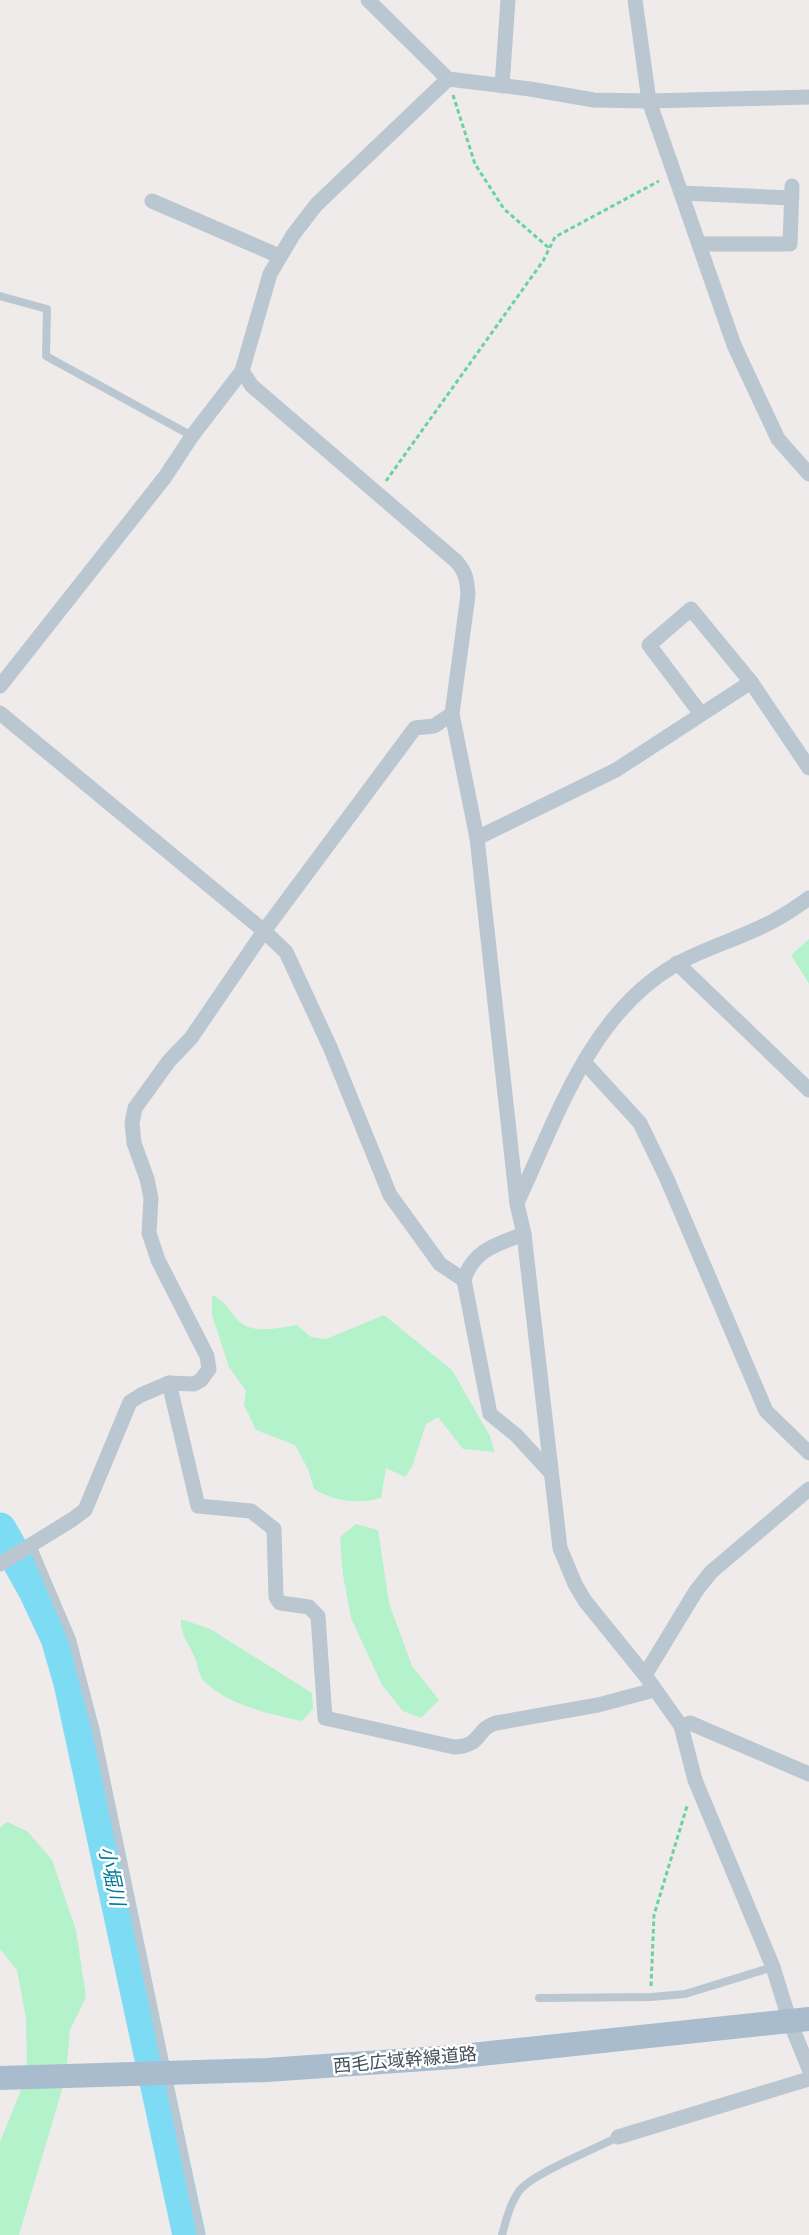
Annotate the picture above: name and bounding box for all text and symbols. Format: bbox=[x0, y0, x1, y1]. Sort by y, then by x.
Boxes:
water label: 小堀川 bbox=[94, 1844, 130, 1910]
street label: 西毛広域幹線道路 bbox=[332, 2043, 478, 2076]

